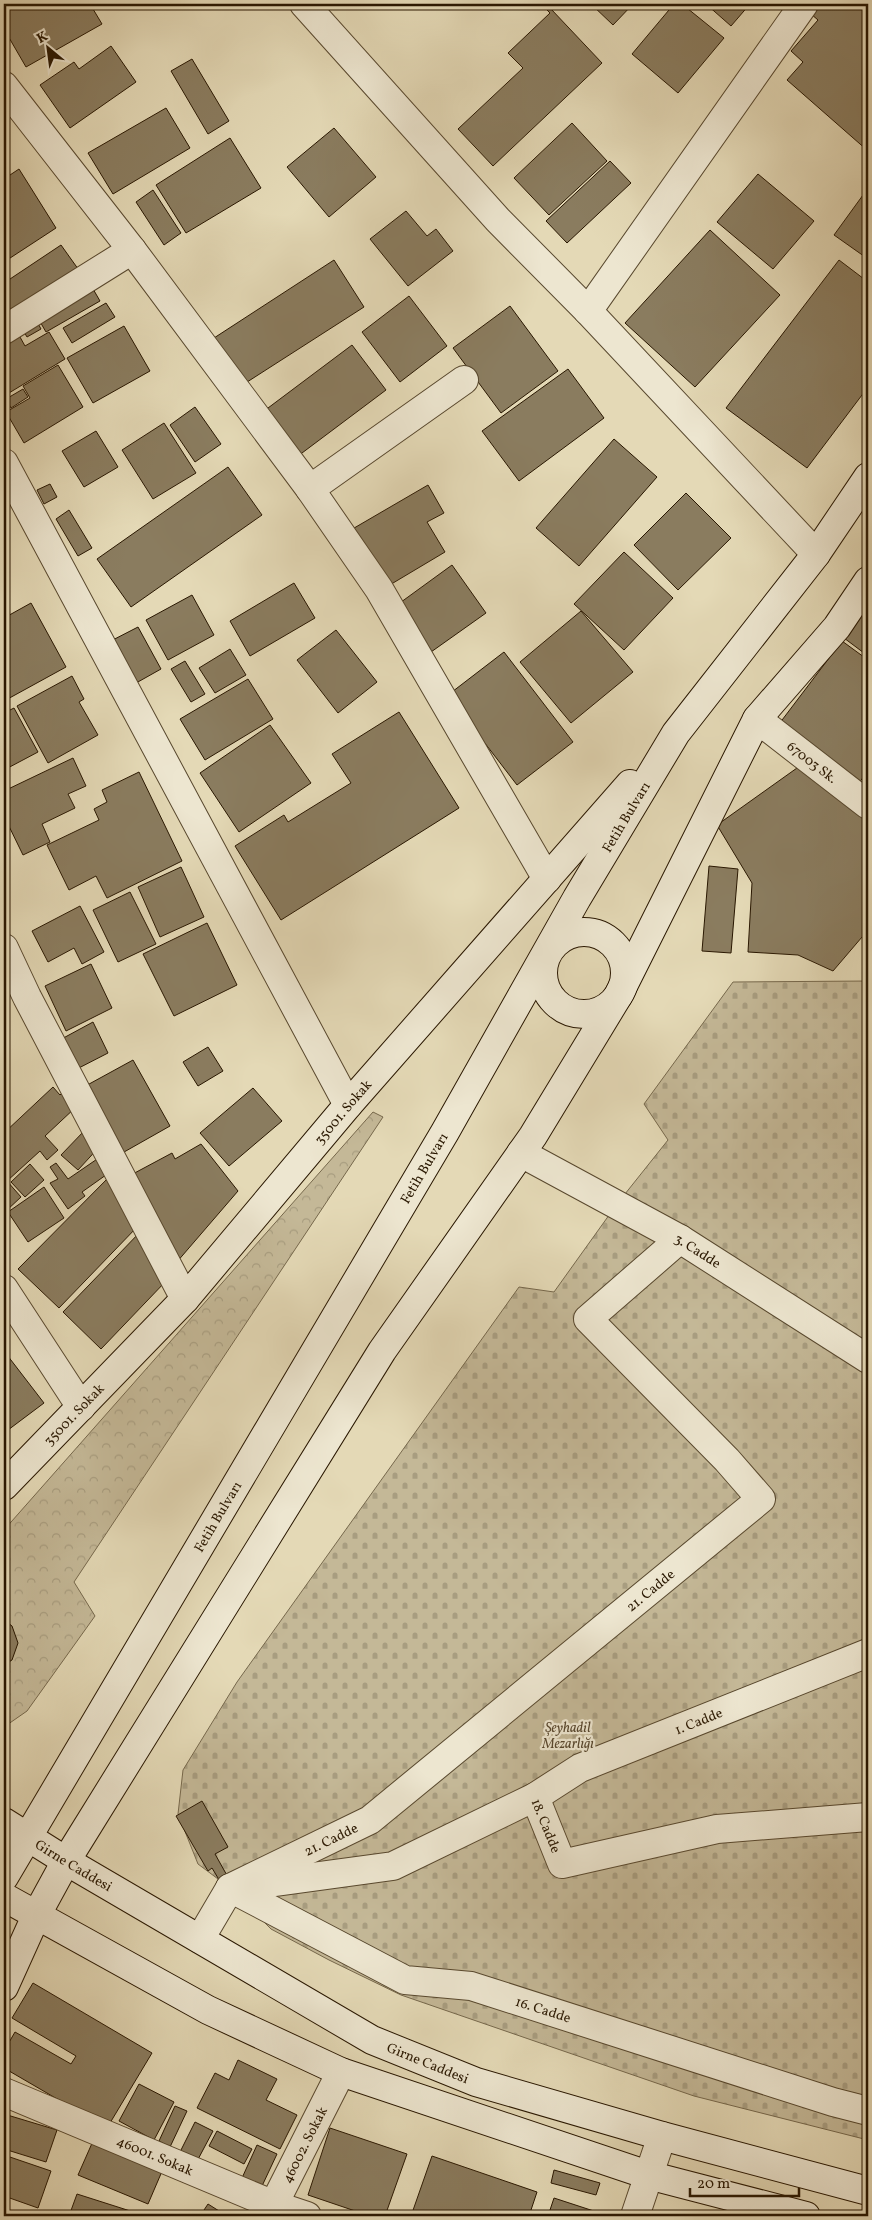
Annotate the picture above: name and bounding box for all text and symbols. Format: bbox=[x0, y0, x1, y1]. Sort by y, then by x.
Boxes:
north arrow bbox=[22, 22, 72, 72]
text: K bbox=[33, 27, 51, 49]
street label: 67003 Sk. bbox=[782, 738, 840, 789]
street label: Fetih Bulvarı bbox=[598, 779, 656, 857]
street label: 35001. Sokak bbox=[311, 1076, 377, 1149]
street label: Fetih Bulvarı bbox=[397, 1130, 453, 1208]
street label: 3. Cadde bbox=[671, 1230, 724, 1274]
street label: 35001. Sokak bbox=[40, 1380, 109, 1450]
street label: Fetih Bulvarı bbox=[190, 1478, 247, 1556]
street label: 21. Cadde bbox=[623, 1565, 680, 1617]
street label: 1. Cadde bbox=[672, 1704, 726, 1740]
park label: Şeyhadil Mezarlığı bbox=[541, 1719, 594, 1754]
street label: 18. Cadde bbox=[526, 1796, 565, 1857]
street label: 21. Cadde bbox=[301, 1819, 362, 1862]
street label: Girne Caddesi bbox=[31, 1836, 115, 1897]
street label: 16. Cadde bbox=[513, 1993, 573, 2029]
street label: Girne Caddesi bbox=[383, 2039, 471, 2089]
street label: 46002. Sokak bbox=[278, 2104, 333, 2187]
street label: 46001. Sokak bbox=[114, 2132, 196, 2181]
scale bar bbox=[690, 2165, 798, 2197]
text: 20 m bbox=[697, 2174, 730, 2195]

